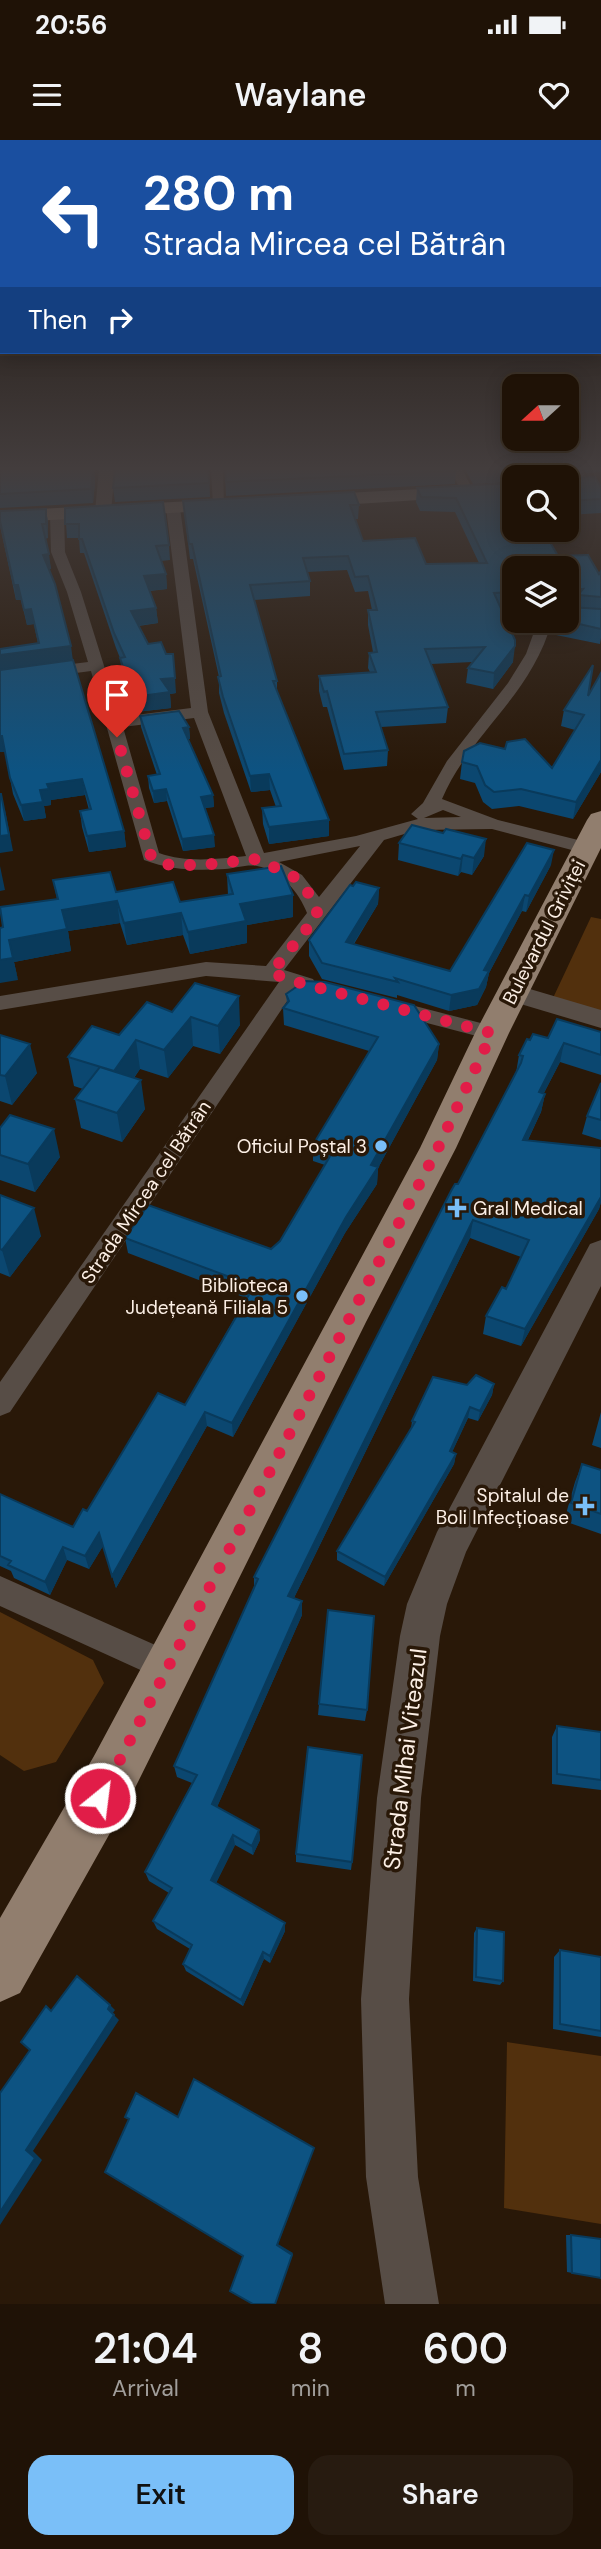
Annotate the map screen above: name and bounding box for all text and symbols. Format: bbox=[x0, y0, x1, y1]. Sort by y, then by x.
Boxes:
text: 20:56 bbox=[35, 8, 107, 42]
text: Waylane bbox=[235, 74, 366, 116]
icon: menu bbox=[28, 76, 66, 114]
icon: heart bbox=[535, 76, 573, 114]
text: 280 m bbox=[143, 161, 294, 225]
icon: left bbox=[28, 168, 119, 259]
text: Strada Mircea cel Bătrân bbox=[143, 223, 506, 265]
icon: right bbox=[101, 301, 139, 339]
text: Then bbox=[28, 303, 87, 337]
north arrow bbox=[502, 374, 579, 452]
map controls bbox=[502, 374, 579, 633]
button: search bbox=[502, 465, 579, 542]
button: layers bbox=[502, 556, 579, 633]
pin bbox=[87, 665, 147, 737]
icon: arrive bbox=[98, 676, 136, 714]
street label: Bulevardul Griviței bbox=[497, 856, 591, 1008]
street label: Strada Mircea cel Bătrân bbox=[75, 1096, 217, 1288]
place label: Oficiul Poștal 3 bbox=[237, 1134, 367, 1159]
marker: Oficiul Poștal 3 bbox=[373, 1138, 389, 1154]
place label: Gral Medical bbox=[473, 1196, 583, 1221]
marker: Gral Medical bbox=[447, 1198, 467, 1218]
place label: Biblioteca Județeană Filiala 5 bbox=[126, 1273, 288, 1320]
marker: Biblioteca Județeană Filiala 5 bbox=[294, 1288, 310, 1304]
place label: Spitalul de Boli Infecțioase bbox=[436, 1483, 569, 1530]
marker: Spitalul de Boli Infecțioase bbox=[575, 1496, 595, 1516]
street label: Strada Mihai Viteazul bbox=[377, 1647, 433, 1871]
position arrow bbox=[63, 1761, 137, 1835]
text: 21:04 bbox=[93, 2321, 198, 2376]
text: 8 bbox=[297, 2321, 324, 2376]
text: 600 bbox=[423, 2321, 508, 2376]
text: Arrival bbox=[112, 2373, 179, 2403]
text: min bbox=[291, 2373, 330, 2403]
text: m bbox=[455, 2373, 476, 2403]
button: Exit bbox=[28, 2455, 294, 2535]
button: Share bbox=[308, 2455, 573, 2535]

